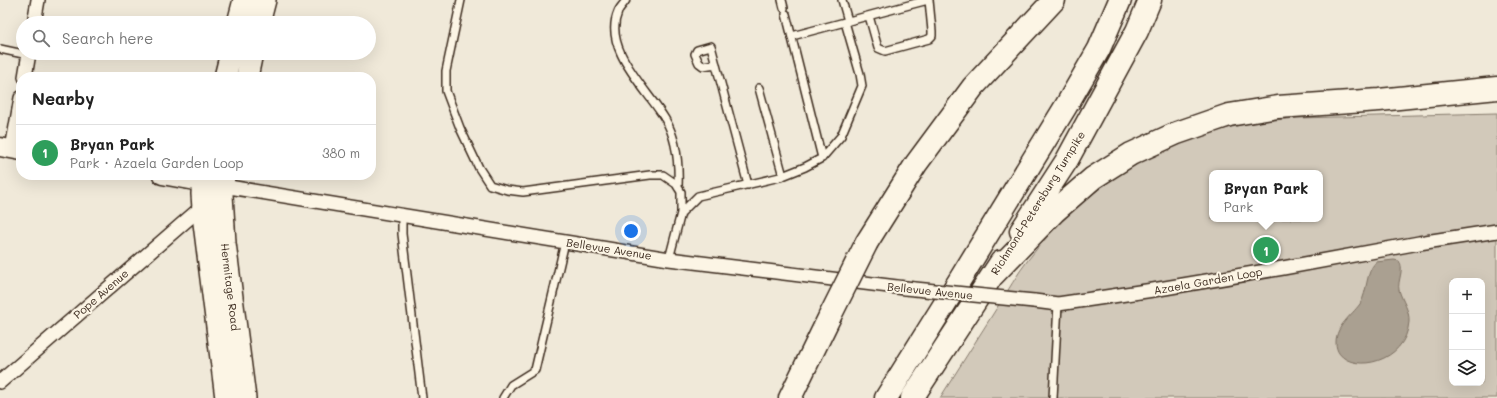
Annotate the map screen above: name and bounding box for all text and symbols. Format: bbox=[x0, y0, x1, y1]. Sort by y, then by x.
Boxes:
search box bbox=[16, 16, 376, 60]
icon: search bbox=[30, 27, 52, 49]
text: Search here bbox=[62, 28, 153, 48]
text: Nearby bbox=[32, 87, 94, 109]
street label: Richmond-Petersburg Turnpike bbox=[987, 128, 1088, 278]
text: Bryan Park bbox=[70, 134, 155, 154]
text: 1 bbox=[42, 144, 48, 161]
text: 380 m bbox=[322, 144, 360, 161]
text: Park · Azaela Garden Loop bbox=[70, 154, 244, 171]
popup bbox=[1209, 170, 1323, 222]
text: Bryan Park bbox=[1224, 178, 1308, 198]
text: Park bbox=[1224, 198, 1253, 215]
your location bbox=[621, 221, 641, 241]
street label: Bellevue Avenue bbox=[565, 234, 653, 263]
pin: 1 bbox=[1253, 235, 1279, 265]
street label: Hermitage Road bbox=[218, 242, 243, 332]
street label: Azaela Garden Loop bbox=[1152, 264, 1264, 297]
street label: Pope Avenue bbox=[70, 265, 132, 322]
map controls bbox=[1449, 278, 1485, 386]
button: + bbox=[1449, 278, 1485, 314]
street label: Bellevue Avenue bbox=[886, 279, 974, 302]
button: − bbox=[1449, 314, 1485, 350]
button: layers bbox=[1449, 350, 1485, 386]

